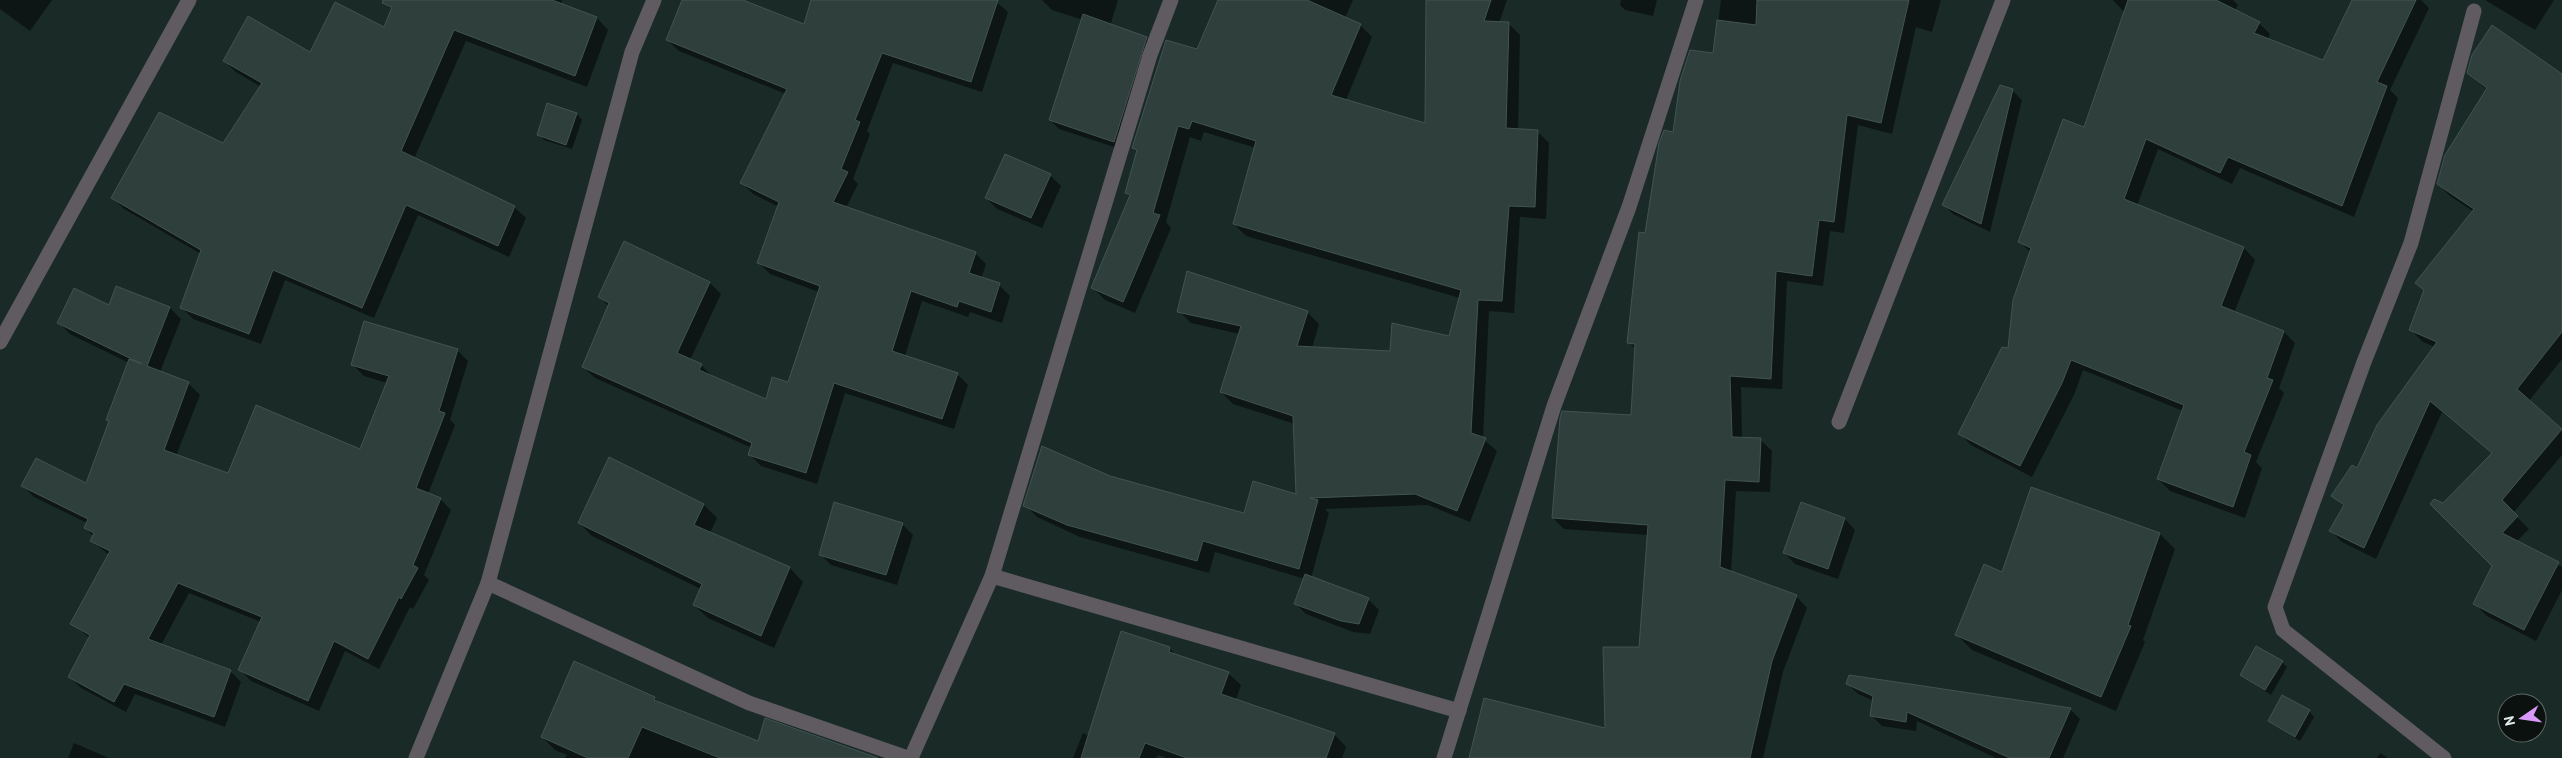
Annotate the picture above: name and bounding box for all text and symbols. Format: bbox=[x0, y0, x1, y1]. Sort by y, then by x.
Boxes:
north arrow bbox=[2497, 693, 2547, 743]
text: N bbox=[2500, 714, 2519, 727]

